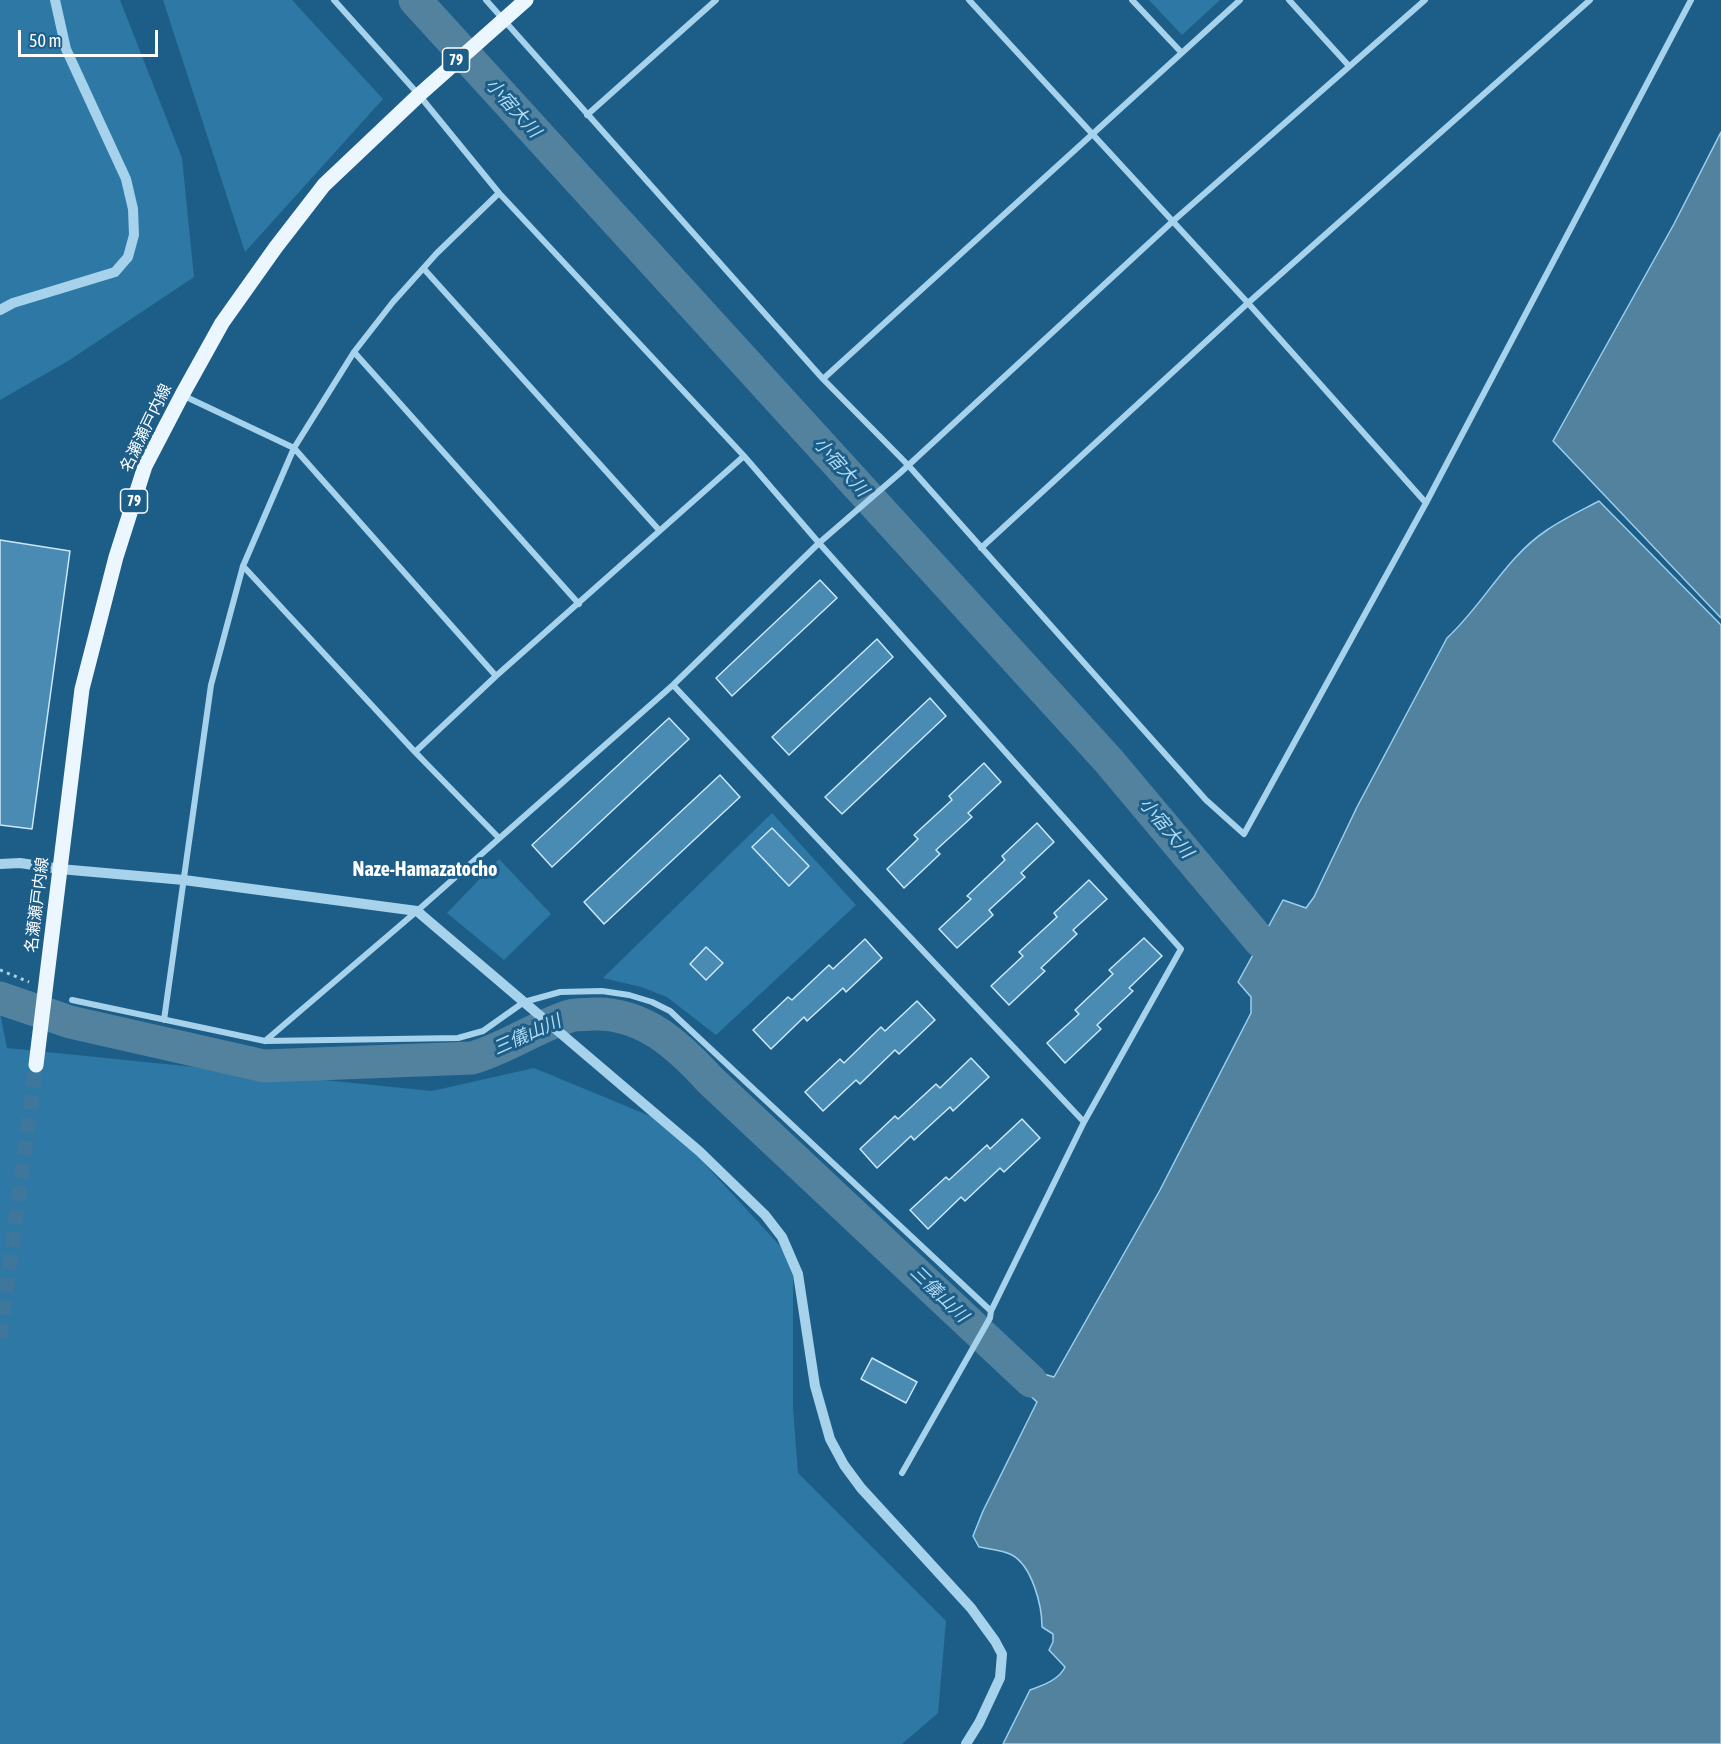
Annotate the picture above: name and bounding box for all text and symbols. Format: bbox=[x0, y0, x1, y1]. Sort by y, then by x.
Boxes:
scale bar bbox=[21, 18, 160, 56]
text: 50 m bbox=[29, 30, 61, 51]
road number: 79 bbox=[442, 48, 470, 72]
water label: 小宿大川 bbox=[481, 74, 545, 142]
street label: 名瀬瀬戸内線 bbox=[116, 381, 176, 475]
water label: 小宿大川 bbox=[809, 433, 873, 501]
road number: 79 bbox=[120, 489, 148, 513]
water label: 小宿大川 bbox=[1135, 793, 1197, 863]
street label: 名瀬瀬戸内線 bbox=[22, 856, 52, 954]
district label: Naze-Hamazatocho bbox=[353, 858, 497, 882]
water label: 三儀山川 bbox=[490, 1010, 564, 1060]
water label: 三儀山川 bbox=[906, 1261, 972, 1327]

